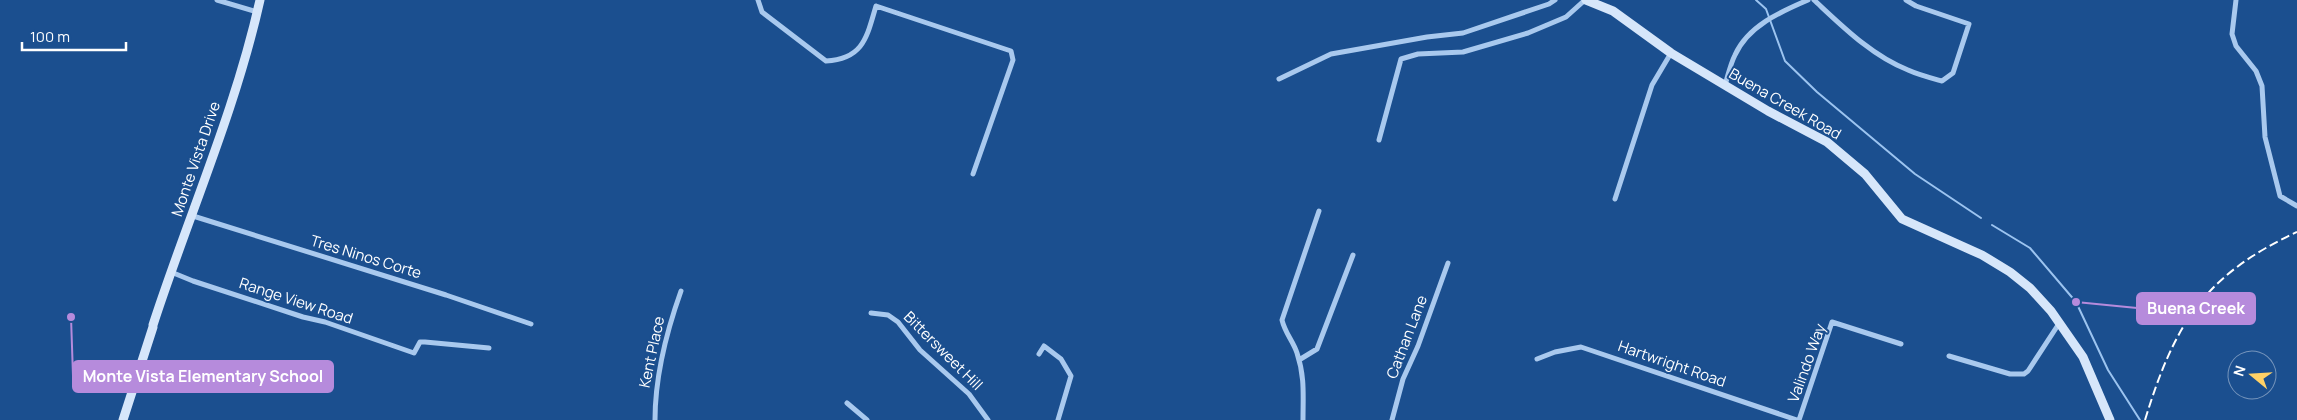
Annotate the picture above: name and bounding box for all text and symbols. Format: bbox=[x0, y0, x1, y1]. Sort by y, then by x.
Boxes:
scale bar bbox=[22, 20, 126, 52]
text: 100 m bbox=[30, 26, 70, 47]
street label: Buena Creek Road bbox=[1725, 63, 1845, 144]
street label: Monte Vista Drive bbox=[166, 98, 225, 219]
street label: Tres Ninos Corte bbox=[308, 230, 424, 283]
street label: Range View Road bbox=[237, 272, 356, 329]
street label: Cathan Lane bbox=[1381, 292, 1432, 382]
callout: Buena Creek bbox=[2137, 293, 2255, 324]
text: Buena Creek bbox=[2147, 297, 2245, 319]
street label: Bittersweet Hill bbox=[899, 307, 987, 395]
street label: Kent Place bbox=[634, 314, 669, 390]
street label: Valindo Way bbox=[1783, 320, 1831, 405]
street label: Hartwright Road bbox=[1615, 335, 1729, 392]
north arrow bbox=[2227, 350, 2277, 400]
callout: Monte Vista Elementary School bbox=[73, 361, 333, 392]
text: N bbox=[2229, 363, 2250, 379]
text: Monte Vista Elementary School bbox=[83, 365, 323, 387]

